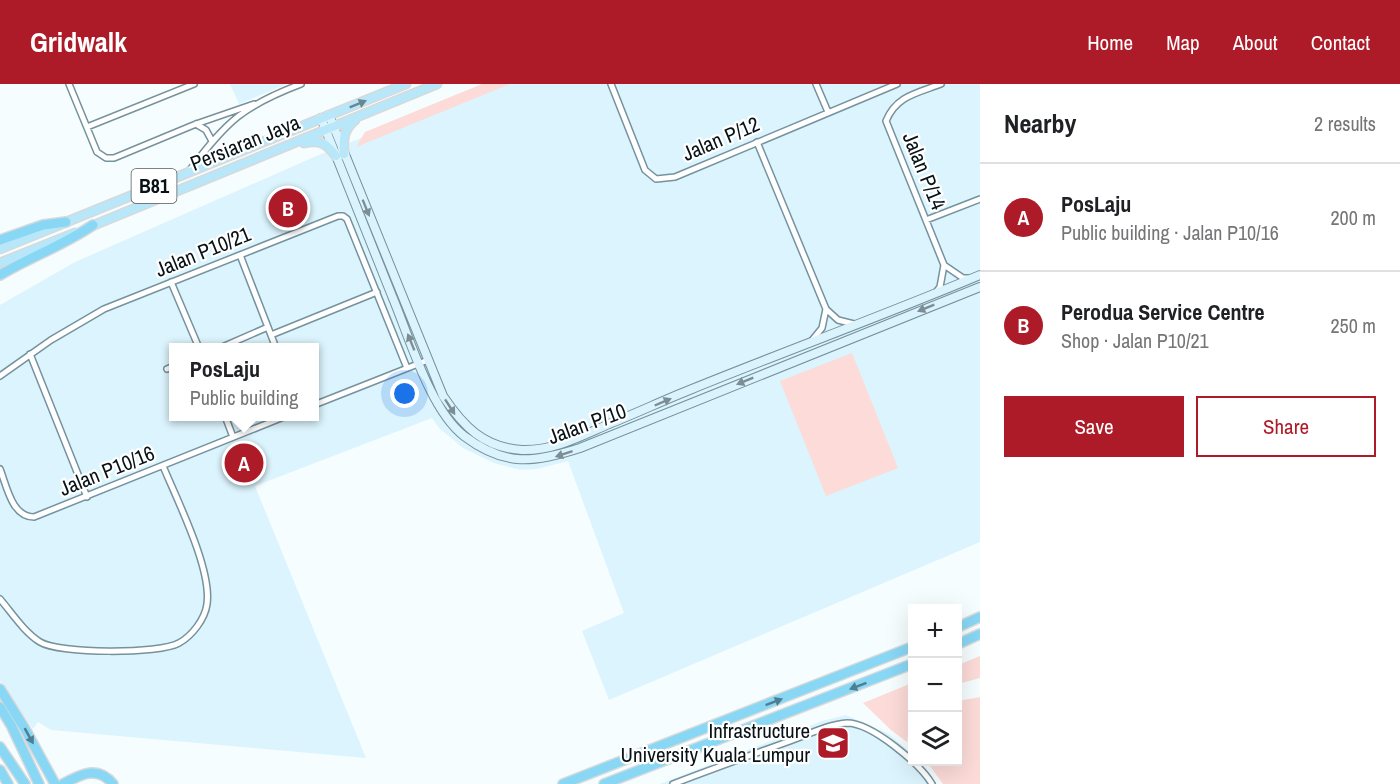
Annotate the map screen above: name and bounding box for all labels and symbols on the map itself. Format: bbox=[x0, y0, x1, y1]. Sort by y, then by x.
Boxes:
one-way arrow bbox=[350, 99, 368, 109]
street label: Persiaran Jaya bbox=[186, 107, 304, 178]
street label: Jalan P/12 bbox=[678, 109, 764, 168]
street label: Jalan P/14 bbox=[896, 128, 953, 214]
road number: B81 bbox=[132, 169, 176, 203]
pin: B bbox=[268, 186, 308, 230]
one-way arrow bbox=[362, 199, 371, 217]
street label: Jalan P10/21 bbox=[151, 219, 255, 284]
one-way arrow bbox=[916, 303, 934, 313]
one-way arrow bbox=[406, 333, 415, 351]
one-way arrow bbox=[736, 377, 754, 386]
your location bbox=[390, 379, 419, 408]
street label: Jalan P/10 bbox=[544, 396, 630, 451]
one-way arrow bbox=[654, 397, 671, 406]
one-way arrow bbox=[444, 398, 456, 414]
street label: Jalan P10/16 bbox=[55, 438, 159, 503]
pin: A bbox=[224, 440, 264, 485]
one-way arrow bbox=[555, 449, 573, 459]
one-way arrow bbox=[849, 682, 867, 691]
one-way arrow bbox=[765, 696, 783, 706]
place label: Infrastructure University Kuala Lumpur bbox=[620, 716, 810, 769]
school or university icon: Infrastructure University Kuala Lumpur bbox=[815, 725, 851, 761]
one-way arrow bbox=[24, 728, 34, 745]

